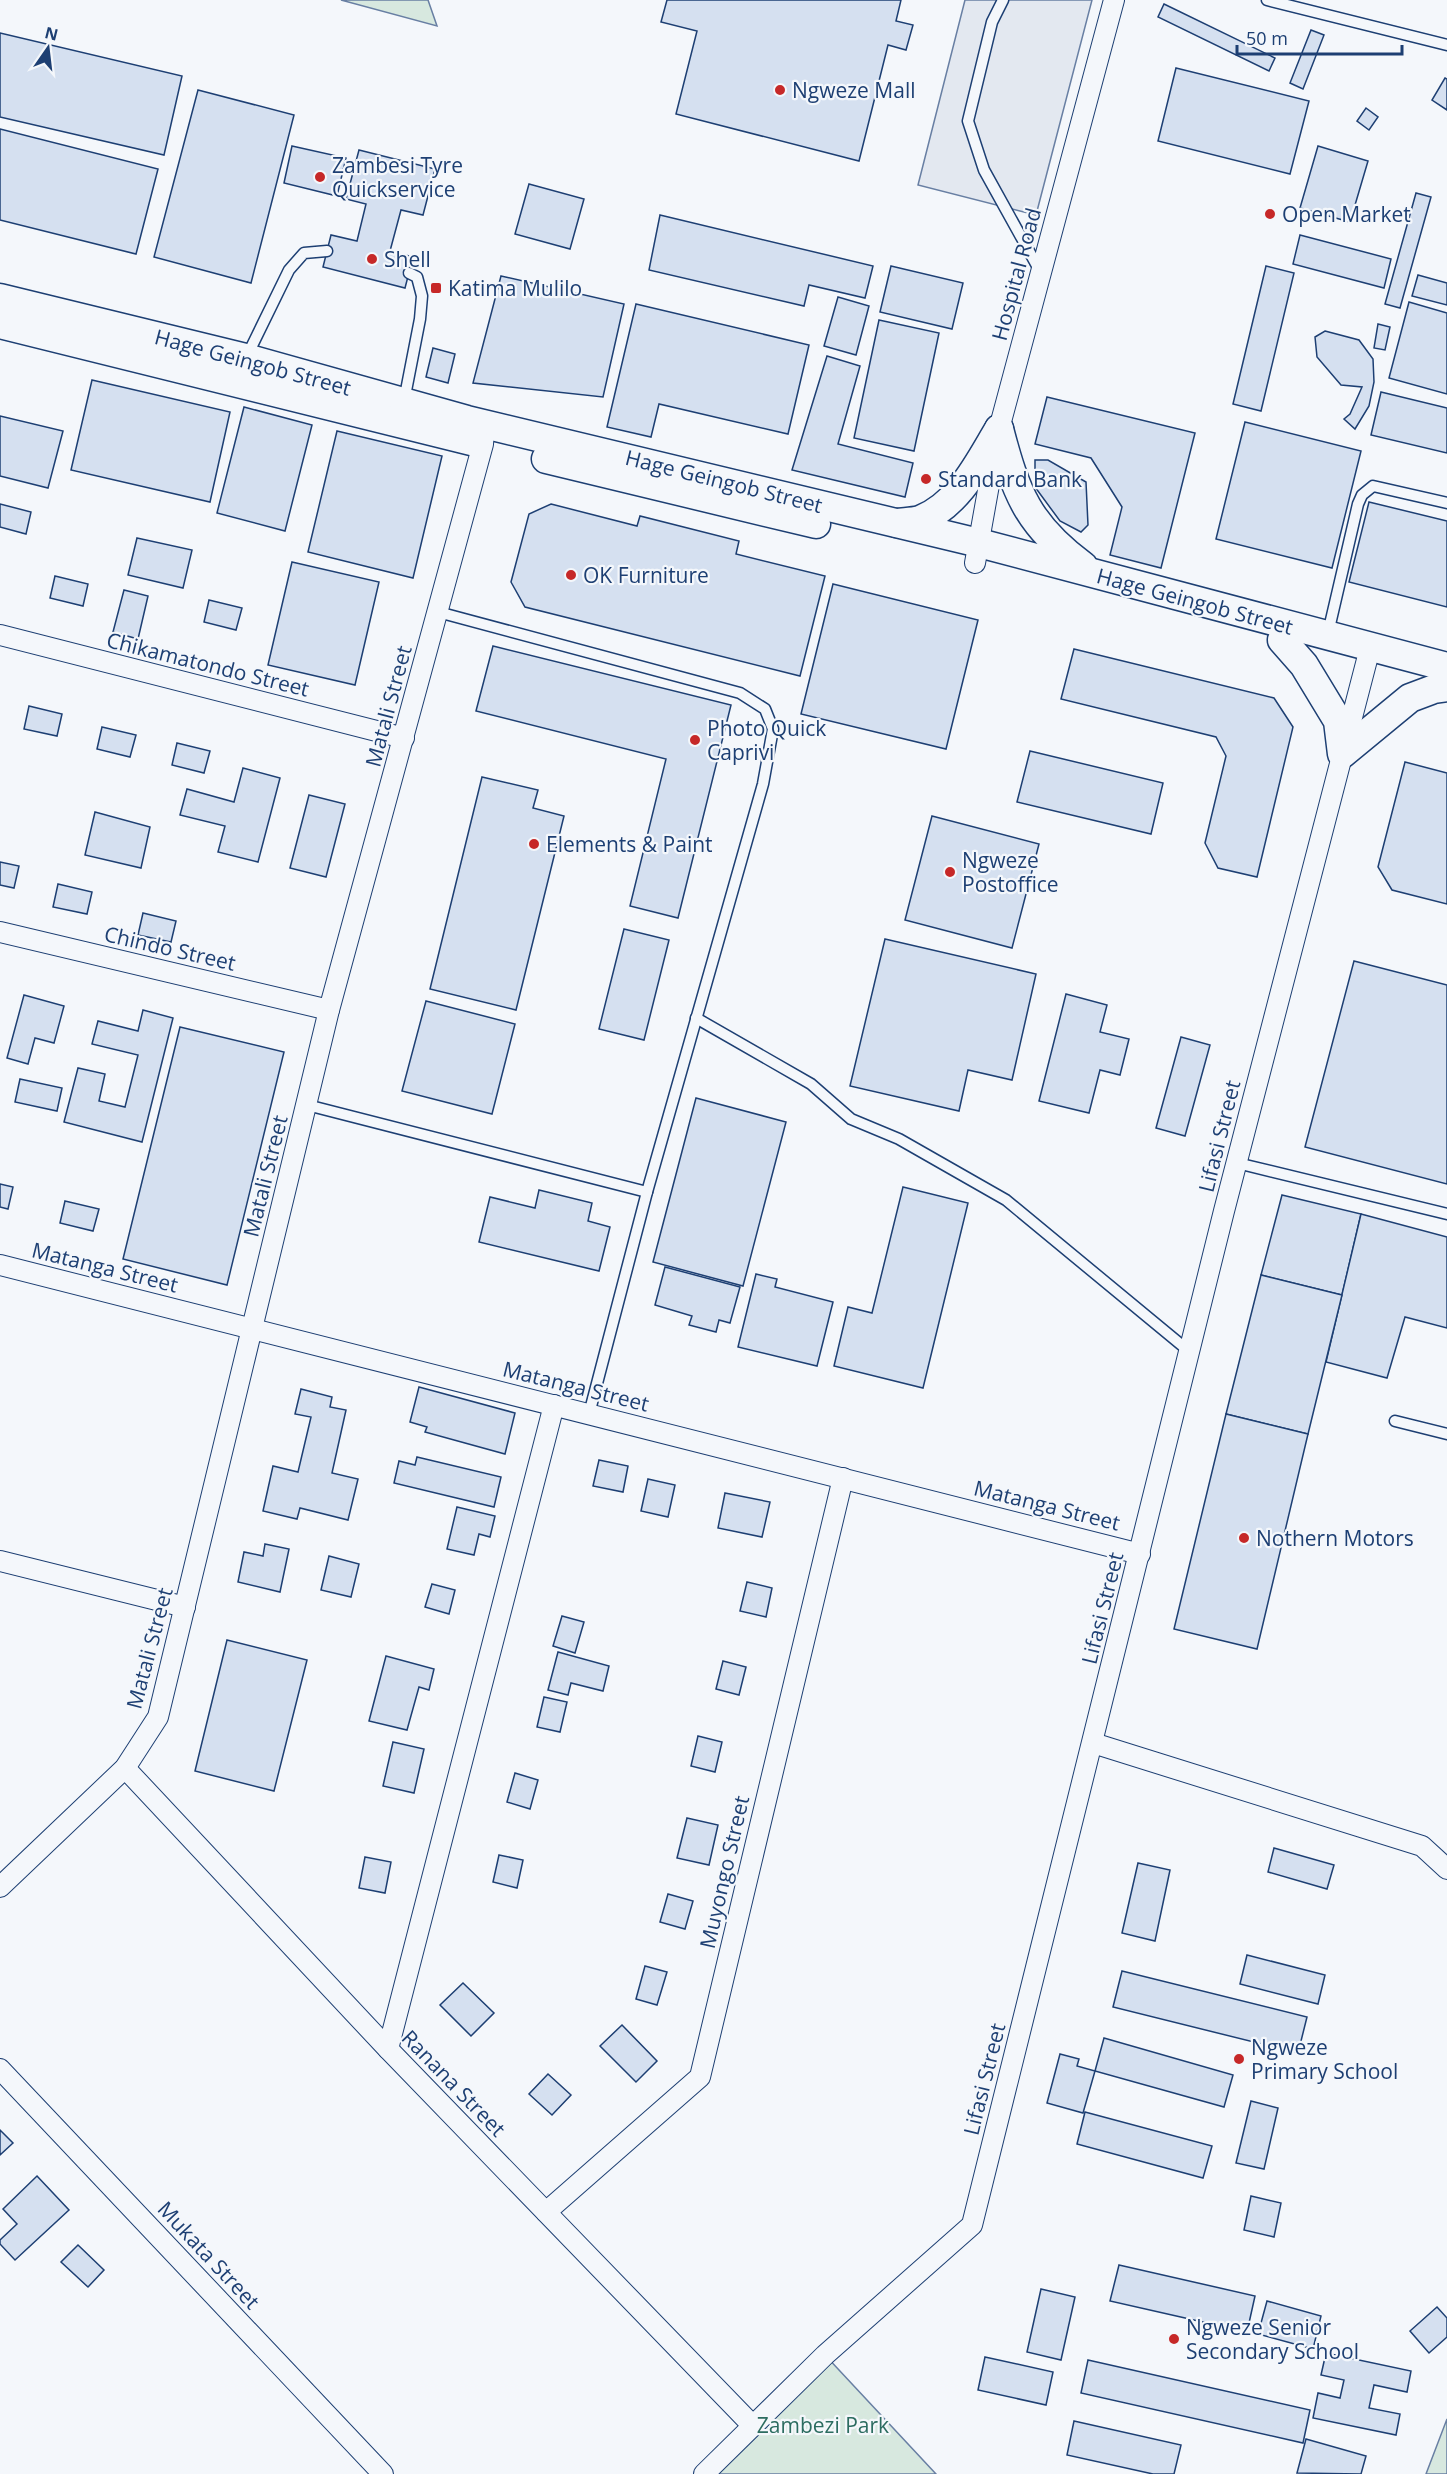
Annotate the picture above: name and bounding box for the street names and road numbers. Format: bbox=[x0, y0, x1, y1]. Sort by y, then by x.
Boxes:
street label: Hospital Road bbox=[985, 205, 1047, 343]
street label: Hage Geingob Street bbox=[152, 322, 354, 402]
street label: Hage Geingob Street bbox=[623, 443, 825, 519]
street label: Hage Geingob Street bbox=[1094, 561, 1296, 641]
street label: Chikamatondo Street bbox=[104, 625, 312, 703]
street label: Matali Street bbox=[358, 642, 418, 770]
street label: Chindo Street bbox=[102, 919, 238, 977]
street label: Lifasi Street bbox=[1192, 1077, 1246, 1195]
street label: Matali Street bbox=[236, 1112, 294, 1240]
street label: Matanga Street bbox=[29, 1235, 181, 1299]
street label: Matanga Street bbox=[500, 1354, 652, 1418]
street label: Matanga Street bbox=[971, 1473, 1123, 1537]
street label: Lifasi Street bbox=[1075, 1549, 1129, 1667]
street label: Matali Street bbox=[119, 1584, 179, 1712]
street label: Muyongo Street bbox=[693, 1793, 755, 1951]
street label: Lifasi Street bbox=[957, 2020, 1011, 2138]
street label: Ranana Street bbox=[396, 2024, 512, 2142]
street label: Mukata Street bbox=[152, 2195, 266, 2315]

